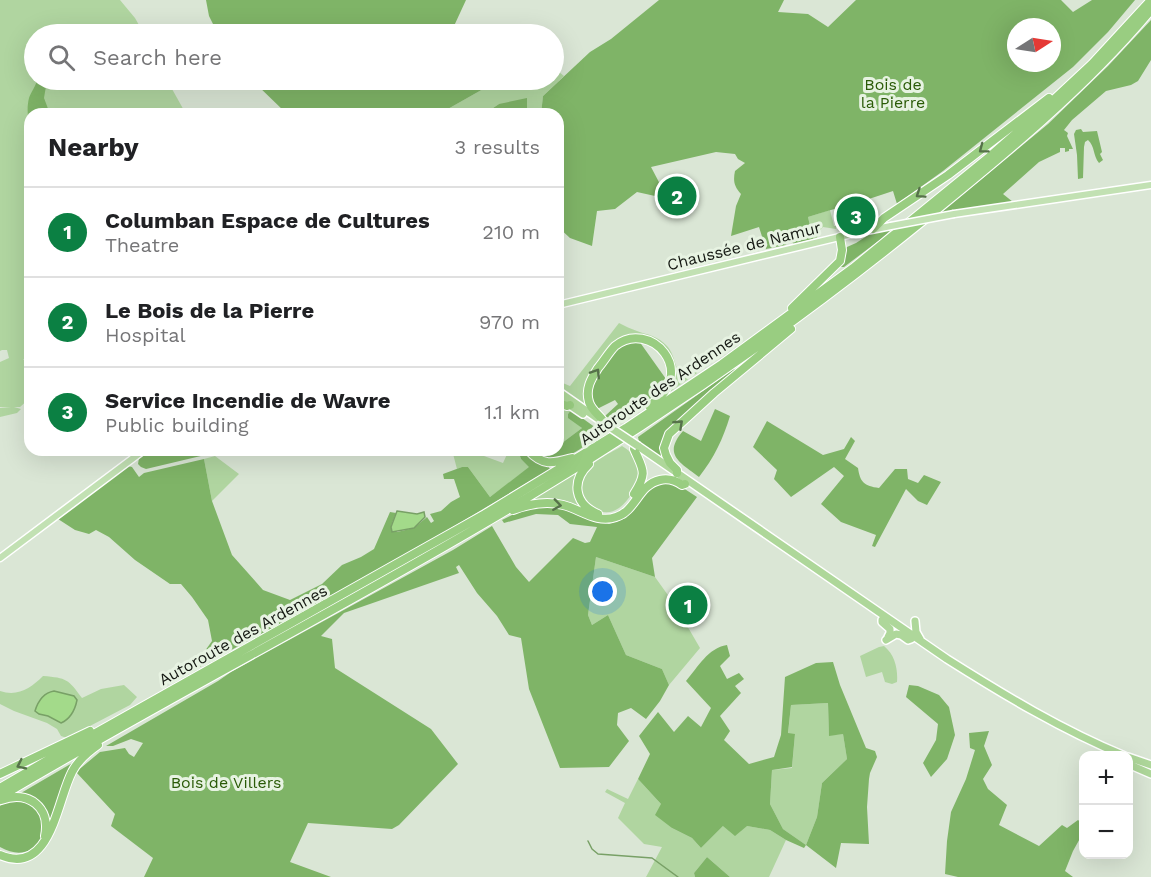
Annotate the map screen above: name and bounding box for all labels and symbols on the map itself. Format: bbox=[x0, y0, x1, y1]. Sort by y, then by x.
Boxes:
north arrow bbox=[1007, 18, 1061, 72]
park label: Bois de la Pierre bbox=[861, 75, 925, 112]
one-way arrow bbox=[979, 141, 990, 152]
pin: 2 bbox=[658, 174, 696, 218]
one-way arrow bbox=[916, 187, 927, 198]
pin: 3 bbox=[836, 194, 876, 238]
street label: Chaussée de Namur bbox=[665, 218, 823, 274]
street label: Autoroute des Ardennes bbox=[576, 327, 744, 449]
one-way arrow bbox=[588, 369, 599, 380]
one-way arrow bbox=[672, 420, 683, 431]
one-way arrow bbox=[553, 498, 562, 510]
your location bbox=[588, 577, 617, 606]
street label: Autoroute des Ardennes bbox=[155, 581, 331, 689]
pin: 1 bbox=[668, 582, 708, 628]
one-way arrow bbox=[16, 757, 27, 769]
park label: Bois de Villers bbox=[171, 773, 281, 792]

